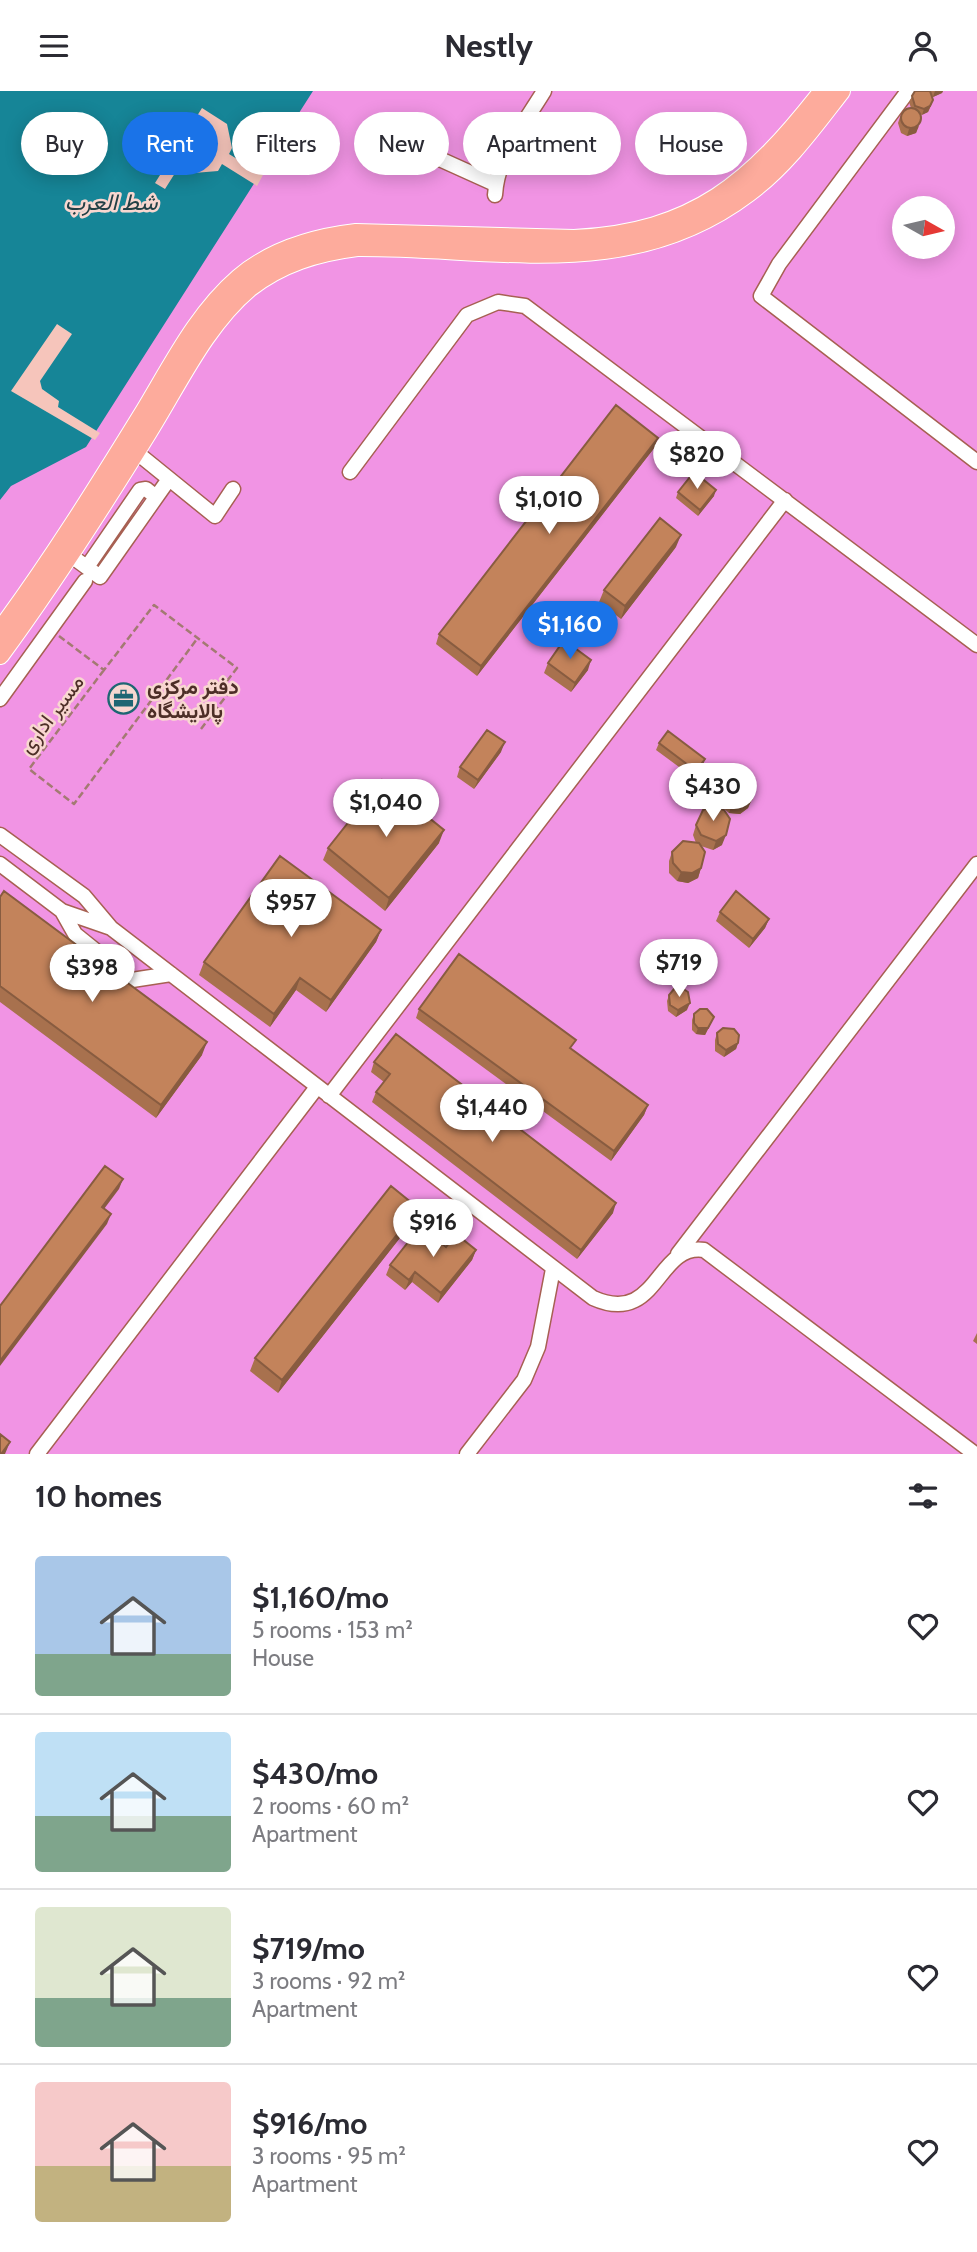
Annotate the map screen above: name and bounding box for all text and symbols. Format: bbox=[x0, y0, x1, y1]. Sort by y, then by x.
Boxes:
text: Nestly bbox=[444, 26, 533, 65]
icon: menu bbox=[35, 27, 73, 65]
icon: person bbox=[904, 27, 942, 65]
chip: Buy bbox=[21, 112, 108, 175]
chip: Rent bbox=[122, 112, 218, 175]
chip: Filters bbox=[232, 112, 340, 175]
chip: New bbox=[354, 112, 449, 175]
chip: Apartment bbox=[463, 112, 621, 175]
chip: House bbox=[635, 112, 747, 175]
water label: شط العرب bbox=[65, 188, 158, 217]
north arrow bbox=[892, 196, 956, 259]
map controls bbox=[892, 196, 955, 259]
pin: $820 bbox=[656, 431, 738, 491]
text: $820 bbox=[669, 440, 725, 468]
pin: $1,010 bbox=[492, 477, 606, 536]
text: $1,010 bbox=[515, 485, 583, 513]
pin: $1,160 bbox=[513, 601, 627, 661]
text: $1,160 bbox=[538, 610, 602, 638]
street label: مسیر اداری bbox=[13, 670, 89, 759]
place label: دفتر مرکزی پالایشگاه bbox=[147, 674, 239, 725]
office icon: دفتر مرکزی پالایشگاه bbox=[107, 681, 141, 715]
pin: $430 bbox=[672, 763, 754, 823]
text: $430 bbox=[685, 772, 741, 800]
pin: $1,040 bbox=[329, 779, 443, 839]
text: $1,040 bbox=[349, 788, 423, 816]
pin: $957 bbox=[250, 879, 332, 939]
text: $957 bbox=[266, 888, 316, 916]
pin: $719 bbox=[638, 939, 720, 999]
pin: $398 bbox=[51, 944, 133, 1004]
text: $719 bbox=[656, 948, 702, 976]
text: $398 bbox=[66, 953, 118, 981]
pin: $1,440 bbox=[435, 1084, 549, 1144]
text: $1,440 bbox=[456, 1093, 528, 1121]
pin: $916 bbox=[392, 1199, 474, 1259]
text: $916 bbox=[409, 1208, 457, 1236]
icon: filters bbox=[904, 1477, 942, 1515]
text: 10 homes bbox=[35, 1478, 162, 1515]
text: $1,160/mo bbox=[252, 1579, 389, 1616]
icon: home bbox=[91, 1584, 175, 1668]
icon: heart bbox=[904, 1607, 942, 1645]
text: 5 rooms · 153 m² bbox=[252, 1616, 413, 1644]
text: House bbox=[252, 1644, 314, 1672]
text: $430/mo bbox=[252, 1755, 378, 1792]
icon: home bbox=[91, 1760, 175, 1844]
icon: heart bbox=[904, 1783, 942, 1821]
text: 2 rooms · 60 m² bbox=[252, 1792, 409, 1820]
text: Apartment bbox=[252, 1820, 357, 1848]
text: $719/mo bbox=[252, 1930, 365, 1967]
icon: home bbox=[91, 1935, 175, 2019]
icon: heart bbox=[904, 1958, 942, 1996]
text: 3 rooms · 92 m² bbox=[252, 1967, 406, 1995]
text: Apartment bbox=[252, 1995, 357, 2023]
text: $916/mo bbox=[252, 2105, 367, 2142]
icon: home bbox=[91, 2110, 175, 2194]
icon: heart bbox=[904, 2133, 942, 2171]
text: 3 rooms · 95 m² bbox=[252, 2142, 406, 2170]
text: Apartment bbox=[252, 2170, 357, 2198]

